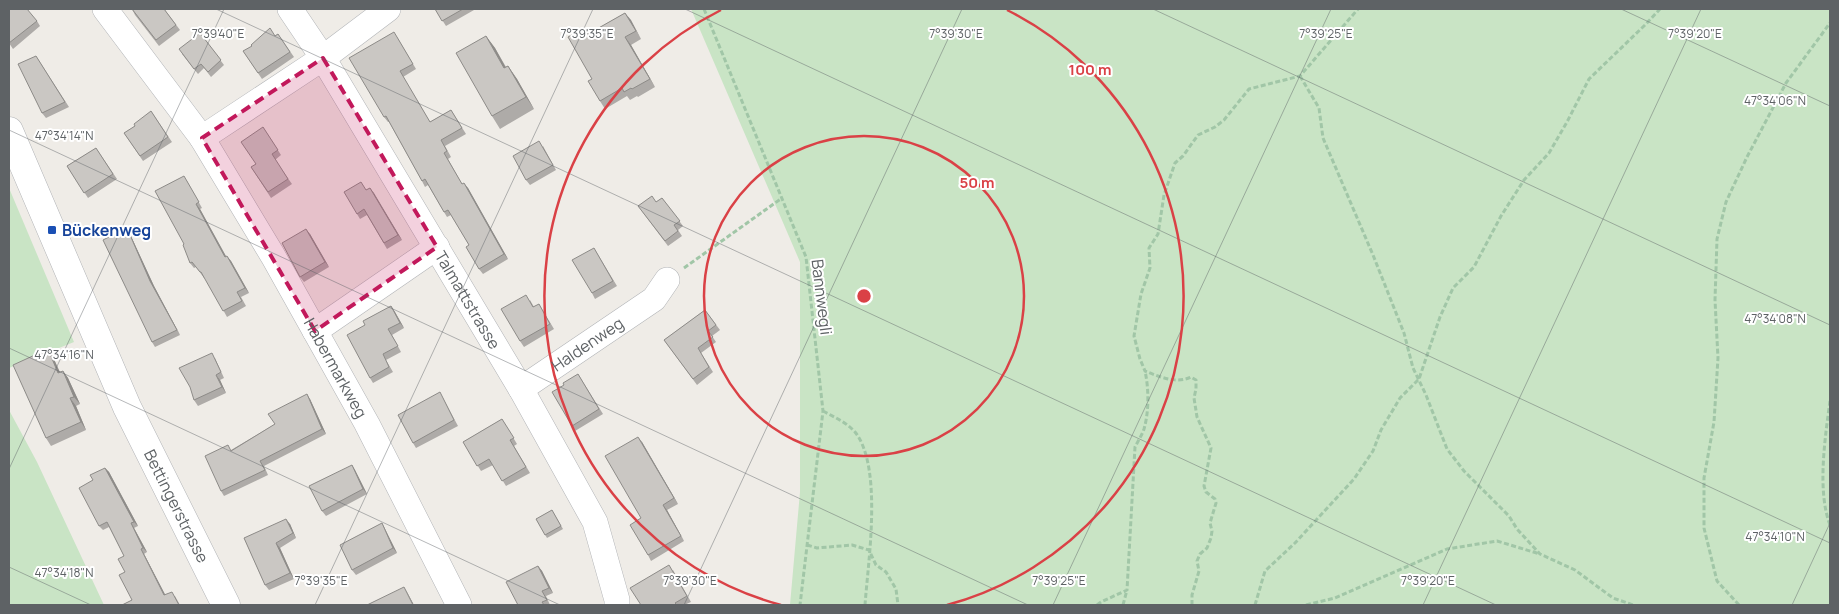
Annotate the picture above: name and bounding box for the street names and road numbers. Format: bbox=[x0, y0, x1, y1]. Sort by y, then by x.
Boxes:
street label: Talmattstrasse bbox=[430, 247, 506, 353]
street label: Bannwegli bbox=[806, 258, 838, 336]
street label: Haldenweg bbox=[547, 312, 628, 376]
street label: Habermarkweg bbox=[299, 314, 372, 422]
street label: Bettingerstrasse bbox=[139, 446, 214, 566]

